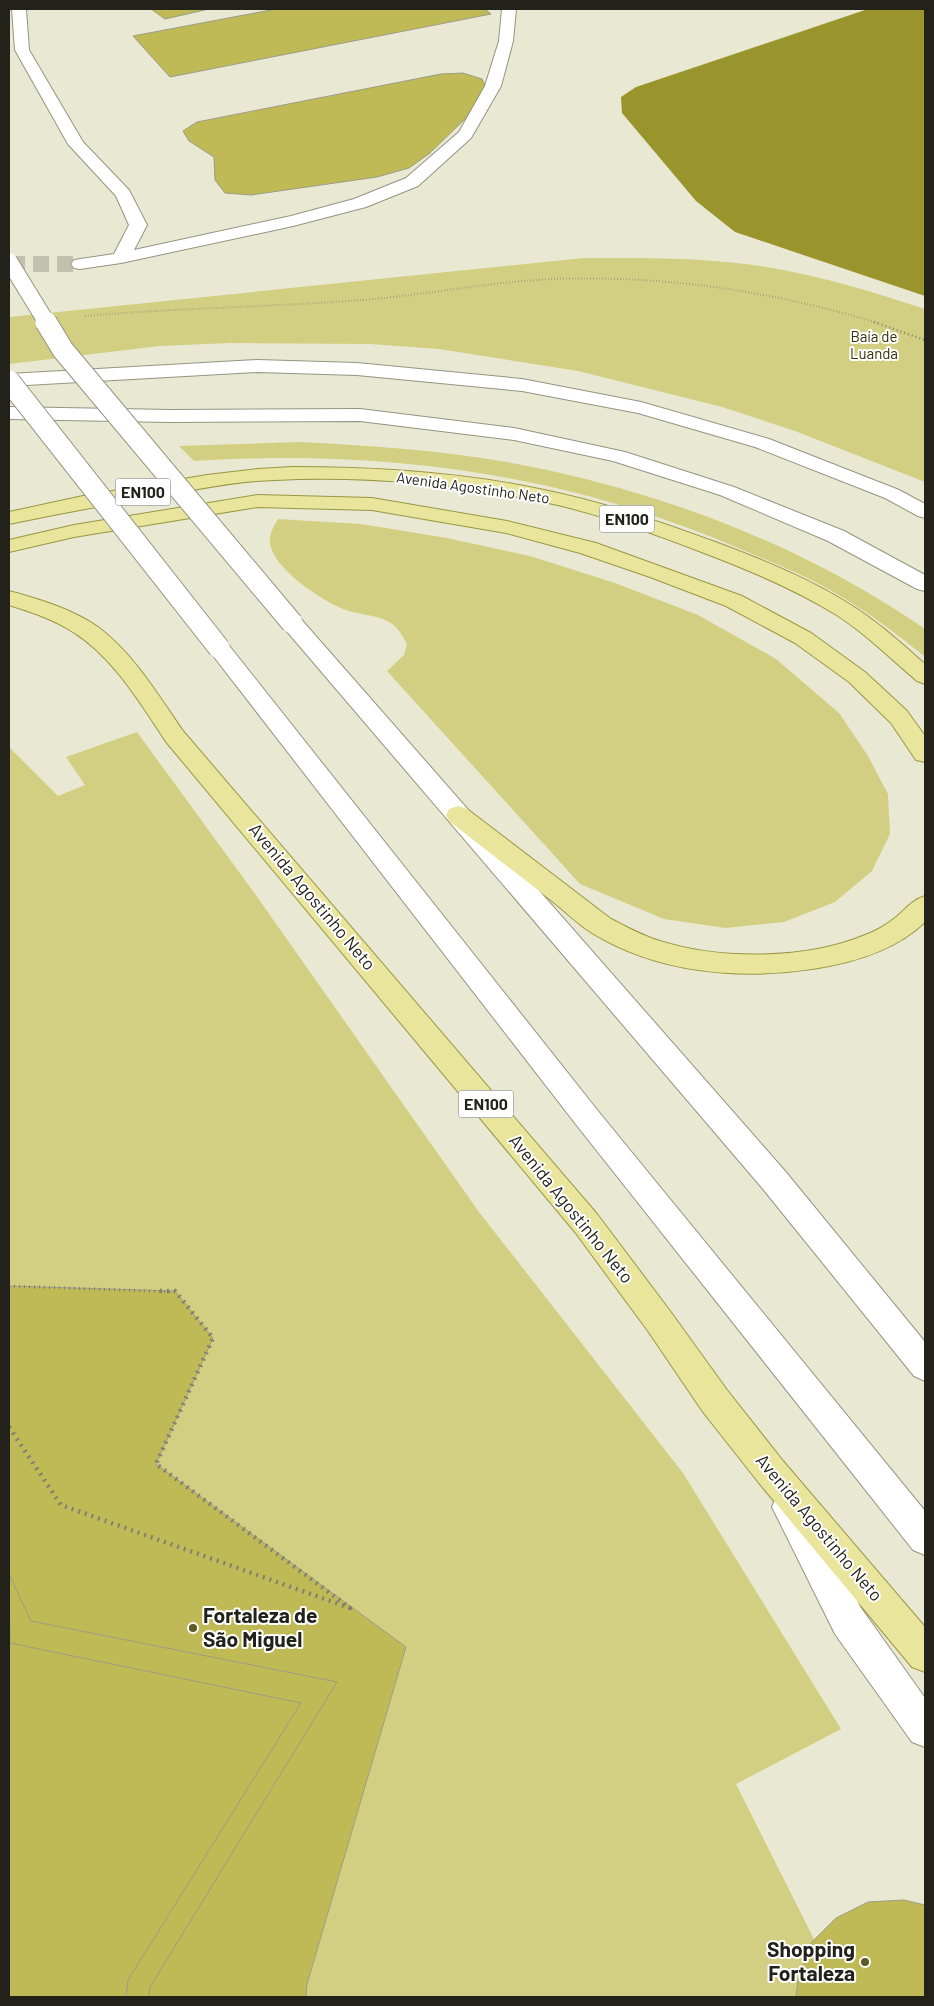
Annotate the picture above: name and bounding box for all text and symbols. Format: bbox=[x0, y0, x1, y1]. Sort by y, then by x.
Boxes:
park label: Baía de Luanda bbox=[850, 327, 898, 362]
street label: Avenida Agostinho Neto bbox=[395, 467, 551, 507]
road number: EN100 bbox=[116, 478, 170, 506]
road number: EN100 bbox=[600, 506, 654, 532]
street label: Avenida Agostinho Neto bbox=[245, 818, 381, 974]
road number: EN100 bbox=[458, 1090, 514, 1118]
street label: Avenida Agostinho Neto bbox=[505, 1129, 639, 1287]
street label: Avenida Agostinho Neto bbox=[752, 1449, 888, 1605]
place label: Fortaleza de São Miguel bbox=[203, 1602, 317, 1651]
marker: Fortaleza de São Miguel bbox=[187, 1622, 199, 1634]
place label: Shopping Fortaleza bbox=[767, 1936, 855, 1985]
marker: Shopping Fortaleza bbox=[859, 1956, 871, 1968]

